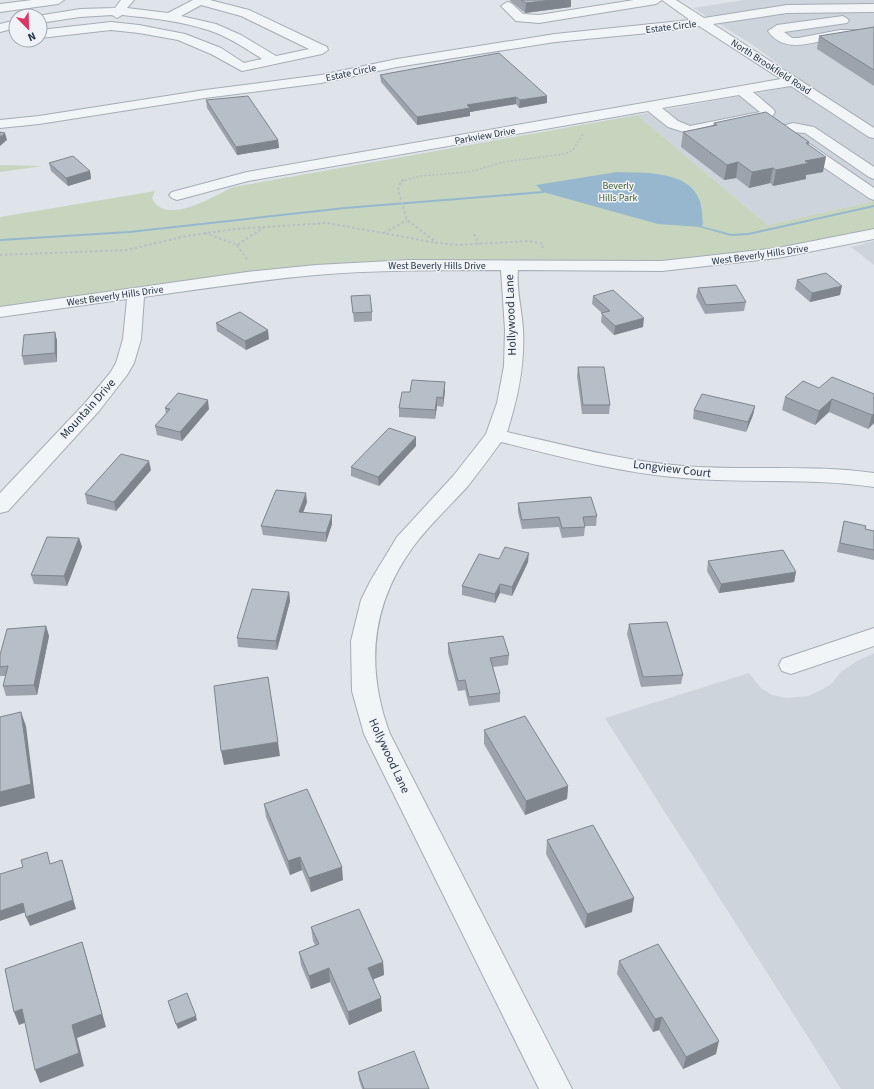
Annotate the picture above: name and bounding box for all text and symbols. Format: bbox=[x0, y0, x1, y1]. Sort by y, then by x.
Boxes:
north arrow bbox=[8, 8, 48, 48]
street label: Estate Circle bbox=[645, 17, 697, 37]
text: N bbox=[25, 28, 38, 45]
street label: North Brookfield Road bbox=[728, 36, 814, 98]
street label: Estate Circle bbox=[325, 61, 378, 85]
street label: Parkview Drive bbox=[453, 124, 517, 148]
park label: Beverly Hills Park bbox=[599, 179, 638, 205]
street label: West Beverly Hills Drive bbox=[711, 241, 809, 269]
street label: West Beverly Hills Drive bbox=[388, 259, 486, 273]
street label: Hollywood Lane bbox=[501, 274, 521, 356]
street label: West Beverly Hills Drive bbox=[66, 282, 164, 310]
street label: Mountain Drive bbox=[56, 375, 120, 443]
street label: Longview Court bbox=[632, 456, 712, 482]
street label: Hollywood Lane bbox=[364, 716, 414, 796]

